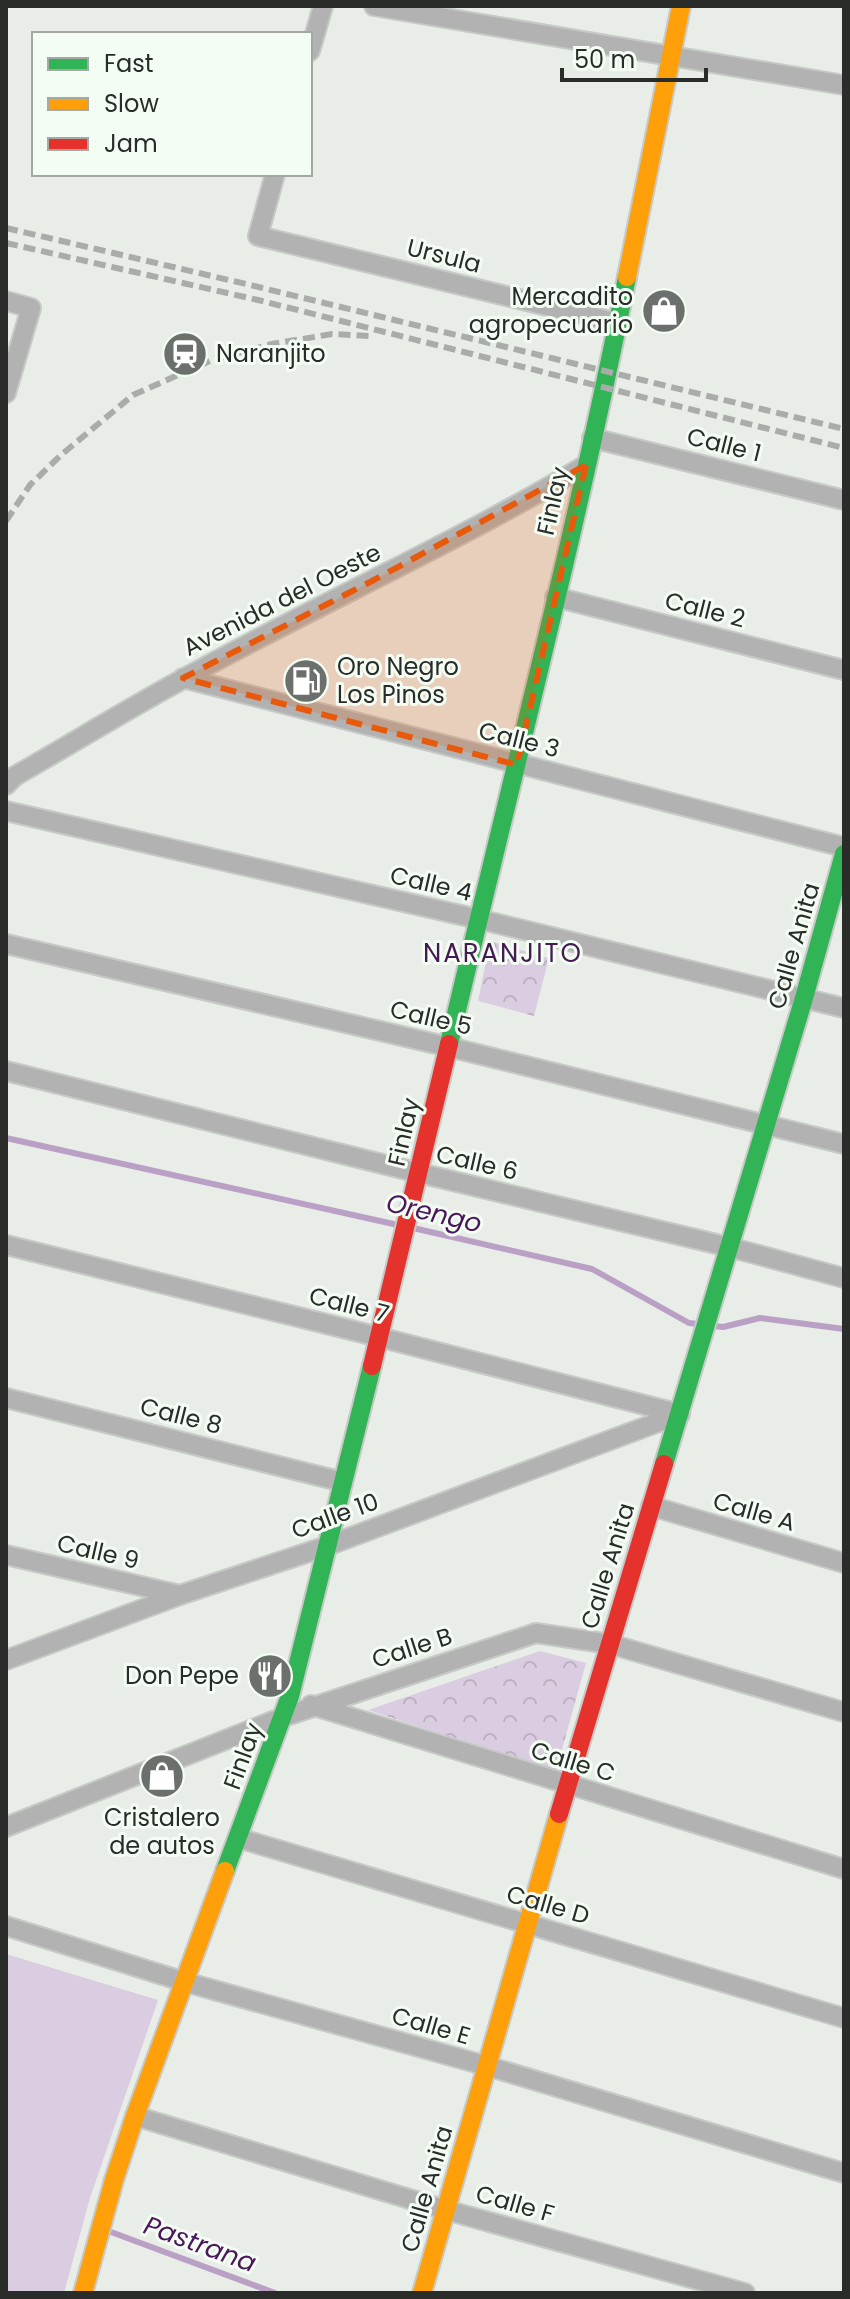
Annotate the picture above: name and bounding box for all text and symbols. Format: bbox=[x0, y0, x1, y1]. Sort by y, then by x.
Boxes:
legend bbox=[32, 32, 312, 176]
scale bar bbox=[562, 32, 706, 82]
text: 50 m bbox=[574, 43, 635, 76]
text: Fast bbox=[104, 47, 154, 80]
text: Slow bbox=[104, 87, 159, 120]
text: Jam bbox=[104, 127, 158, 160]
street label: Ursula bbox=[404, 230, 485, 281]
place label: Mercadito agropecuario bbox=[469, 280, 633, 341]
shop icon: Mercadito agropecuario bbox=[640, 287, 688, 335]
station icon: Naranjito bbox=[161, 330, 209, 378]
place label: Naranjito bbox=[216, 337, 326, 370]
street label: Calle 1 bbox=[683, 419, 765, 470]
street label: Finlay bbox=[529, 463, 576, 538]
street label: Avenida del Oeste bbox=[177, 535, 386, 664]
street label: Calle 2 bbox=[662, 584, 749, 635]
place label: Oro Negro Los Pinos bbox=[337, 650, 459, 711]
fuel station icon: Oro Negro Los Pinos bbox=[282, 657, 330, 705]
street label: Calle 3 bbox=[475, 714, 563, 765]
street label: Calle 4 bbox=[387, 858, 475, 909]
street label: Calle Anita bbox=[760, 879, 827, 1013]
district label: NARANJITO bbox=[423, 935, 583, 971]
street label: Calle 5 bbox=[387, 992, 475, 1043]
street label: Finlay bbox=[380, 1094, 427, 1169]
street label: Calle 6 bbox=[433, 1137, 521, 1188]
water label: Orengo bbox=[383, 1185, 485, 1241]
street label: Calle 7 bbox=[306, 1279, 392, 1330]
street label: Calle 8 bbox=[137, 1389, 225, 1442]
street label: Calle A bbox=[709, 1484, 799, 1539]
street label: Calle 10 bbox=[287, 1485, 383, 1547]
street label: Calle Anita bbox=[573, 1499, 642, 1633]
street label: Calle 9 bbox=[54, 1526, 142, 1577]
street label: Calle B bbox=[367, 1619, 456, 1676]
restaurant icon: Don Pepe bbox=[246, 1652, 294, 1700]
place label: Don Pepe bbox=[125, 1659, 239, 1692]
street label: Finlay bbox=[215, 1717, 270, 1794]
street label: Calle C bbox=[527, 1733, 619, 1790]
shop icon: Cristalero de autos bbox=[138, 1752, 186, 1800]
place label: Cristalero de autos bbox=[104, 1801, 220, 1862]
street label: Calle D bbox=[503, 1877, 593, 1932]
street label: Calle E bbox=[388, 1999, 474, 2052]
street label: Calle Anita bbox=[393, 2122, 460, 2256]
street label: Calle F bbox=[472, 2177, 558, 2230]
water label: Pastrana bbox=[139, 2207, 261, 2281]

